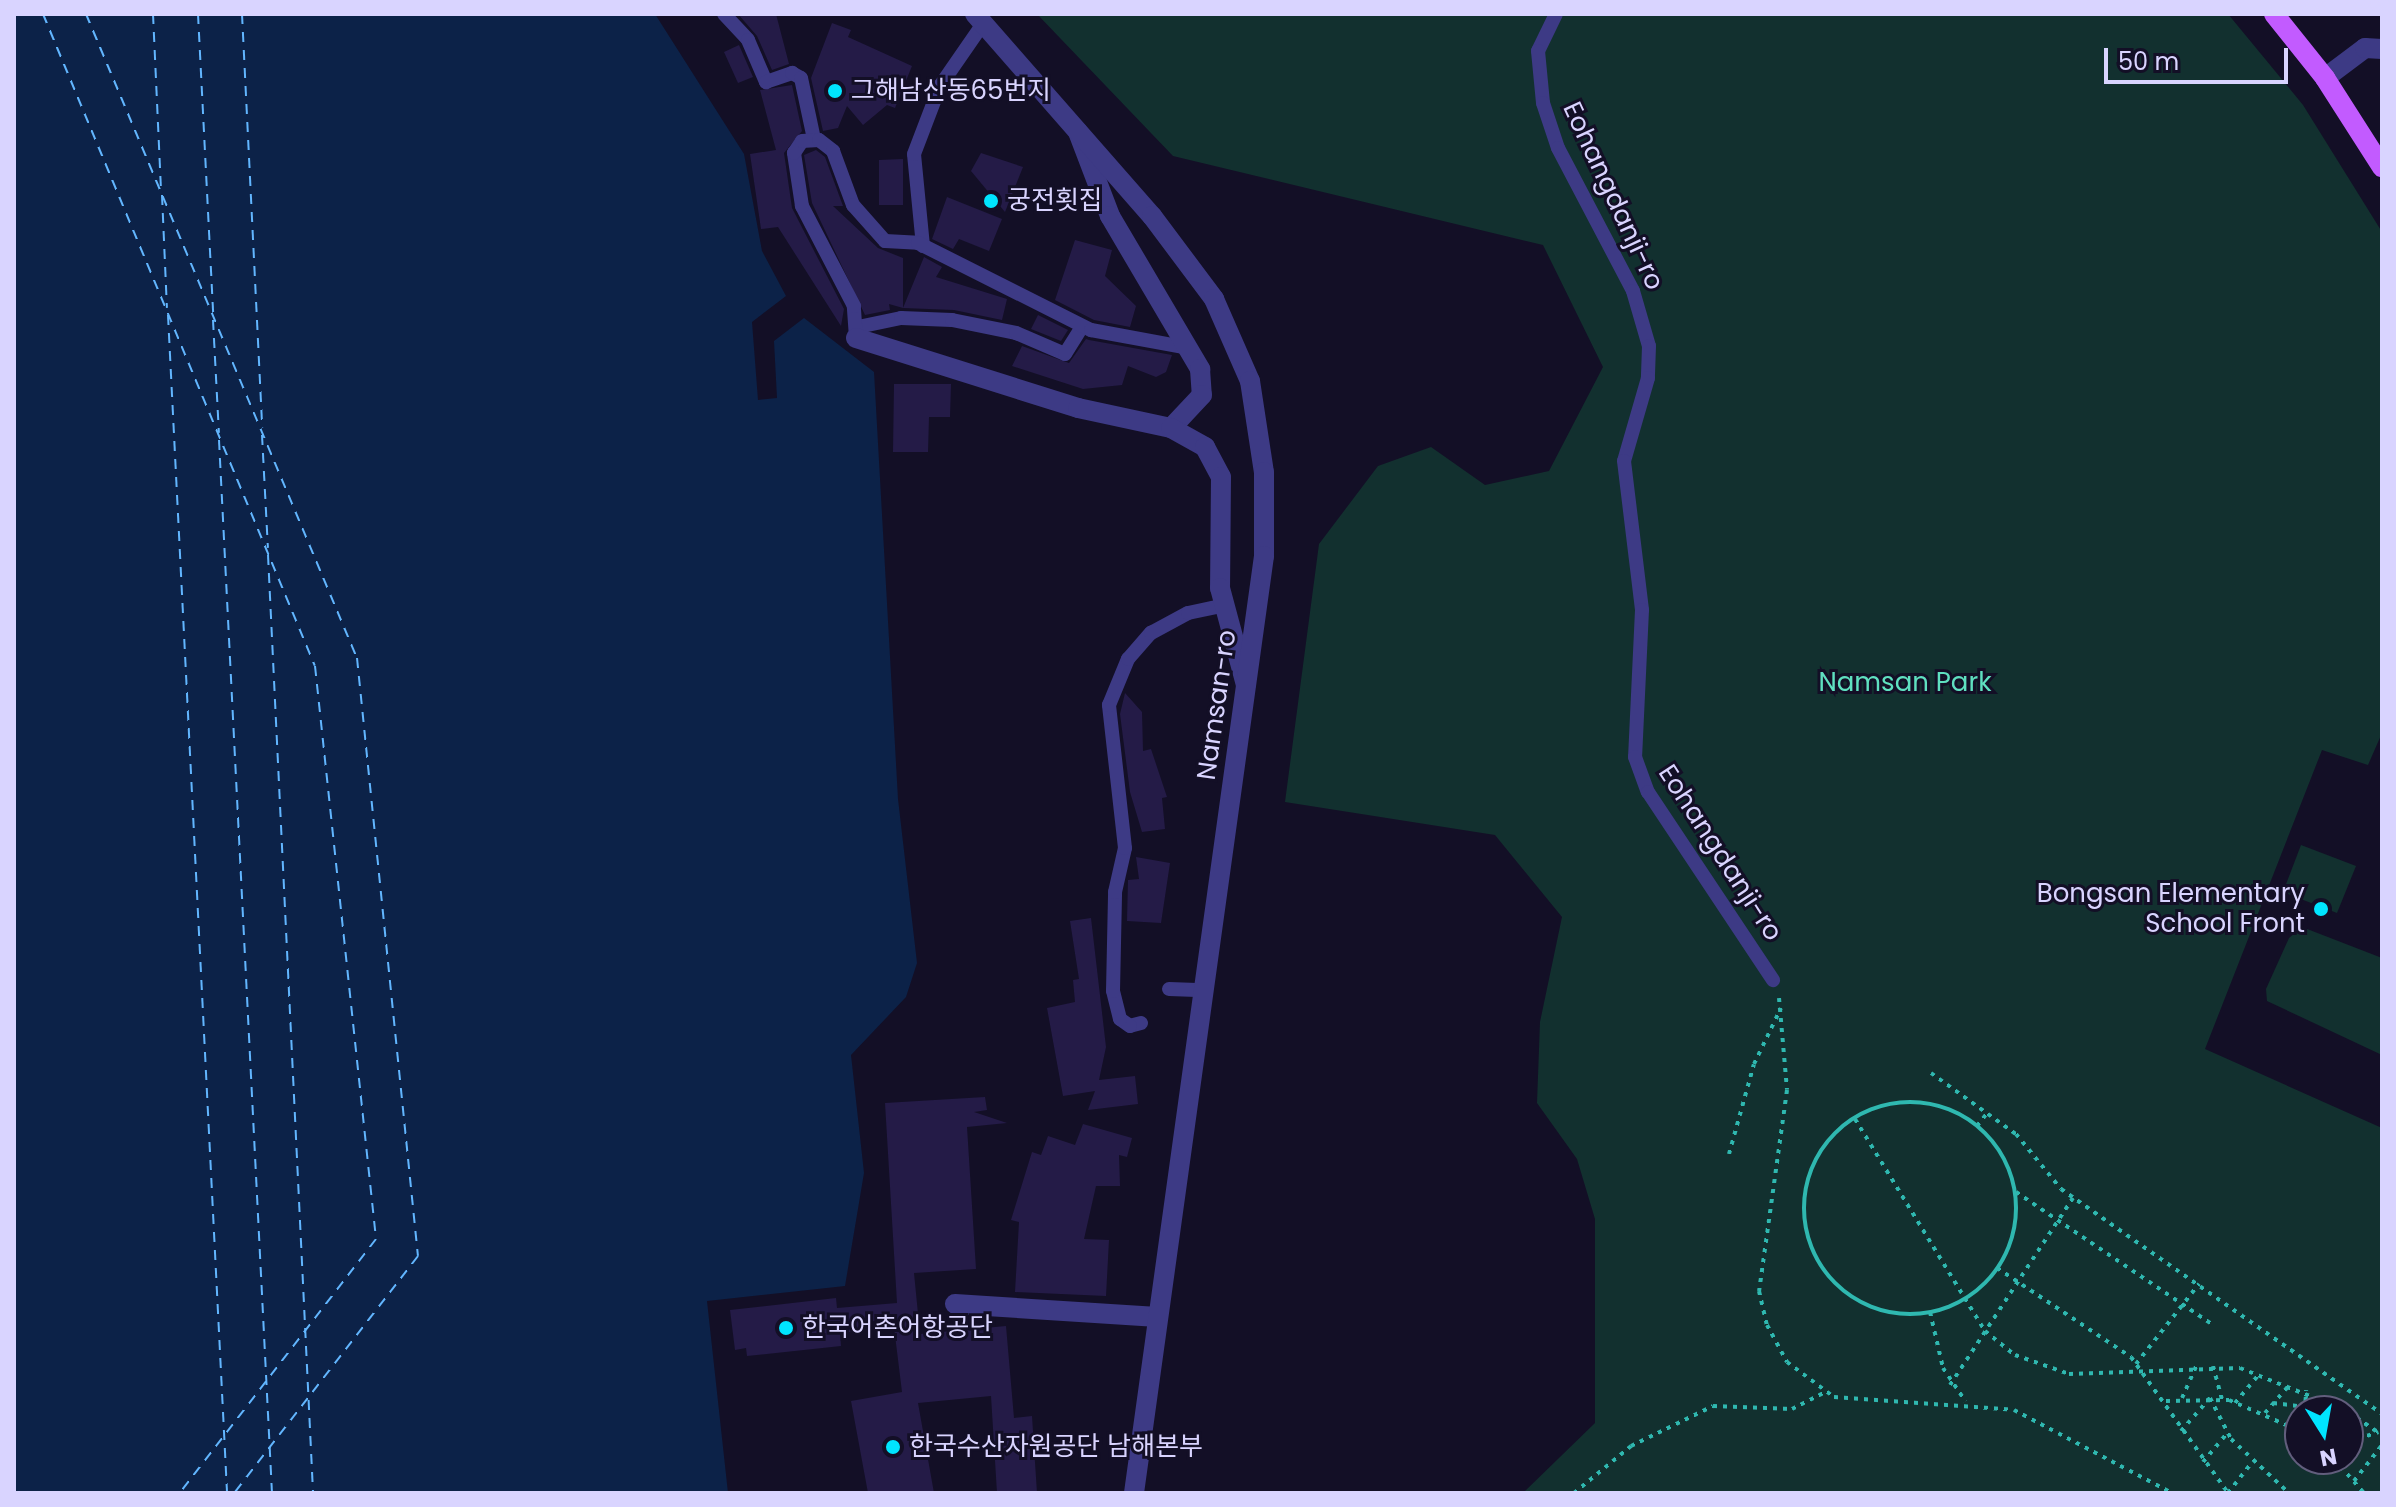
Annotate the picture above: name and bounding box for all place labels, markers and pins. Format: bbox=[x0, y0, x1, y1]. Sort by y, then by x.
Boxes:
place label: 그해남산동65번지 bbox=[851, 75, 1051, 107]
marker: 그해남산동65번지 bbox=[826, 82, 844, 100]
place label: 궁전횟집 bbox=[1007, 185, 1103, 217]
marker: 궁전횟집 bbox=[982, 192, 1000, 210]
place label: Bongsan Elementary School Front bbox=[2037, 878, 2305, 940]
marker: Bongsan Elementary School Front bbox=[2312, 900, 2330, 918]
place label: 한국어촌어항공단 bbox=[802, 1312, 993, 1344]
marker: 한국어촌어항공단 bbox=[777, 1319, 795, 1337]
place label: 한국수산자원공단 남해본부 bbox=[909, 1431, 1203, 1463]
marker: 한국수산자원공단 남해본부 bbox=[884, 1438, 902, 1456]

